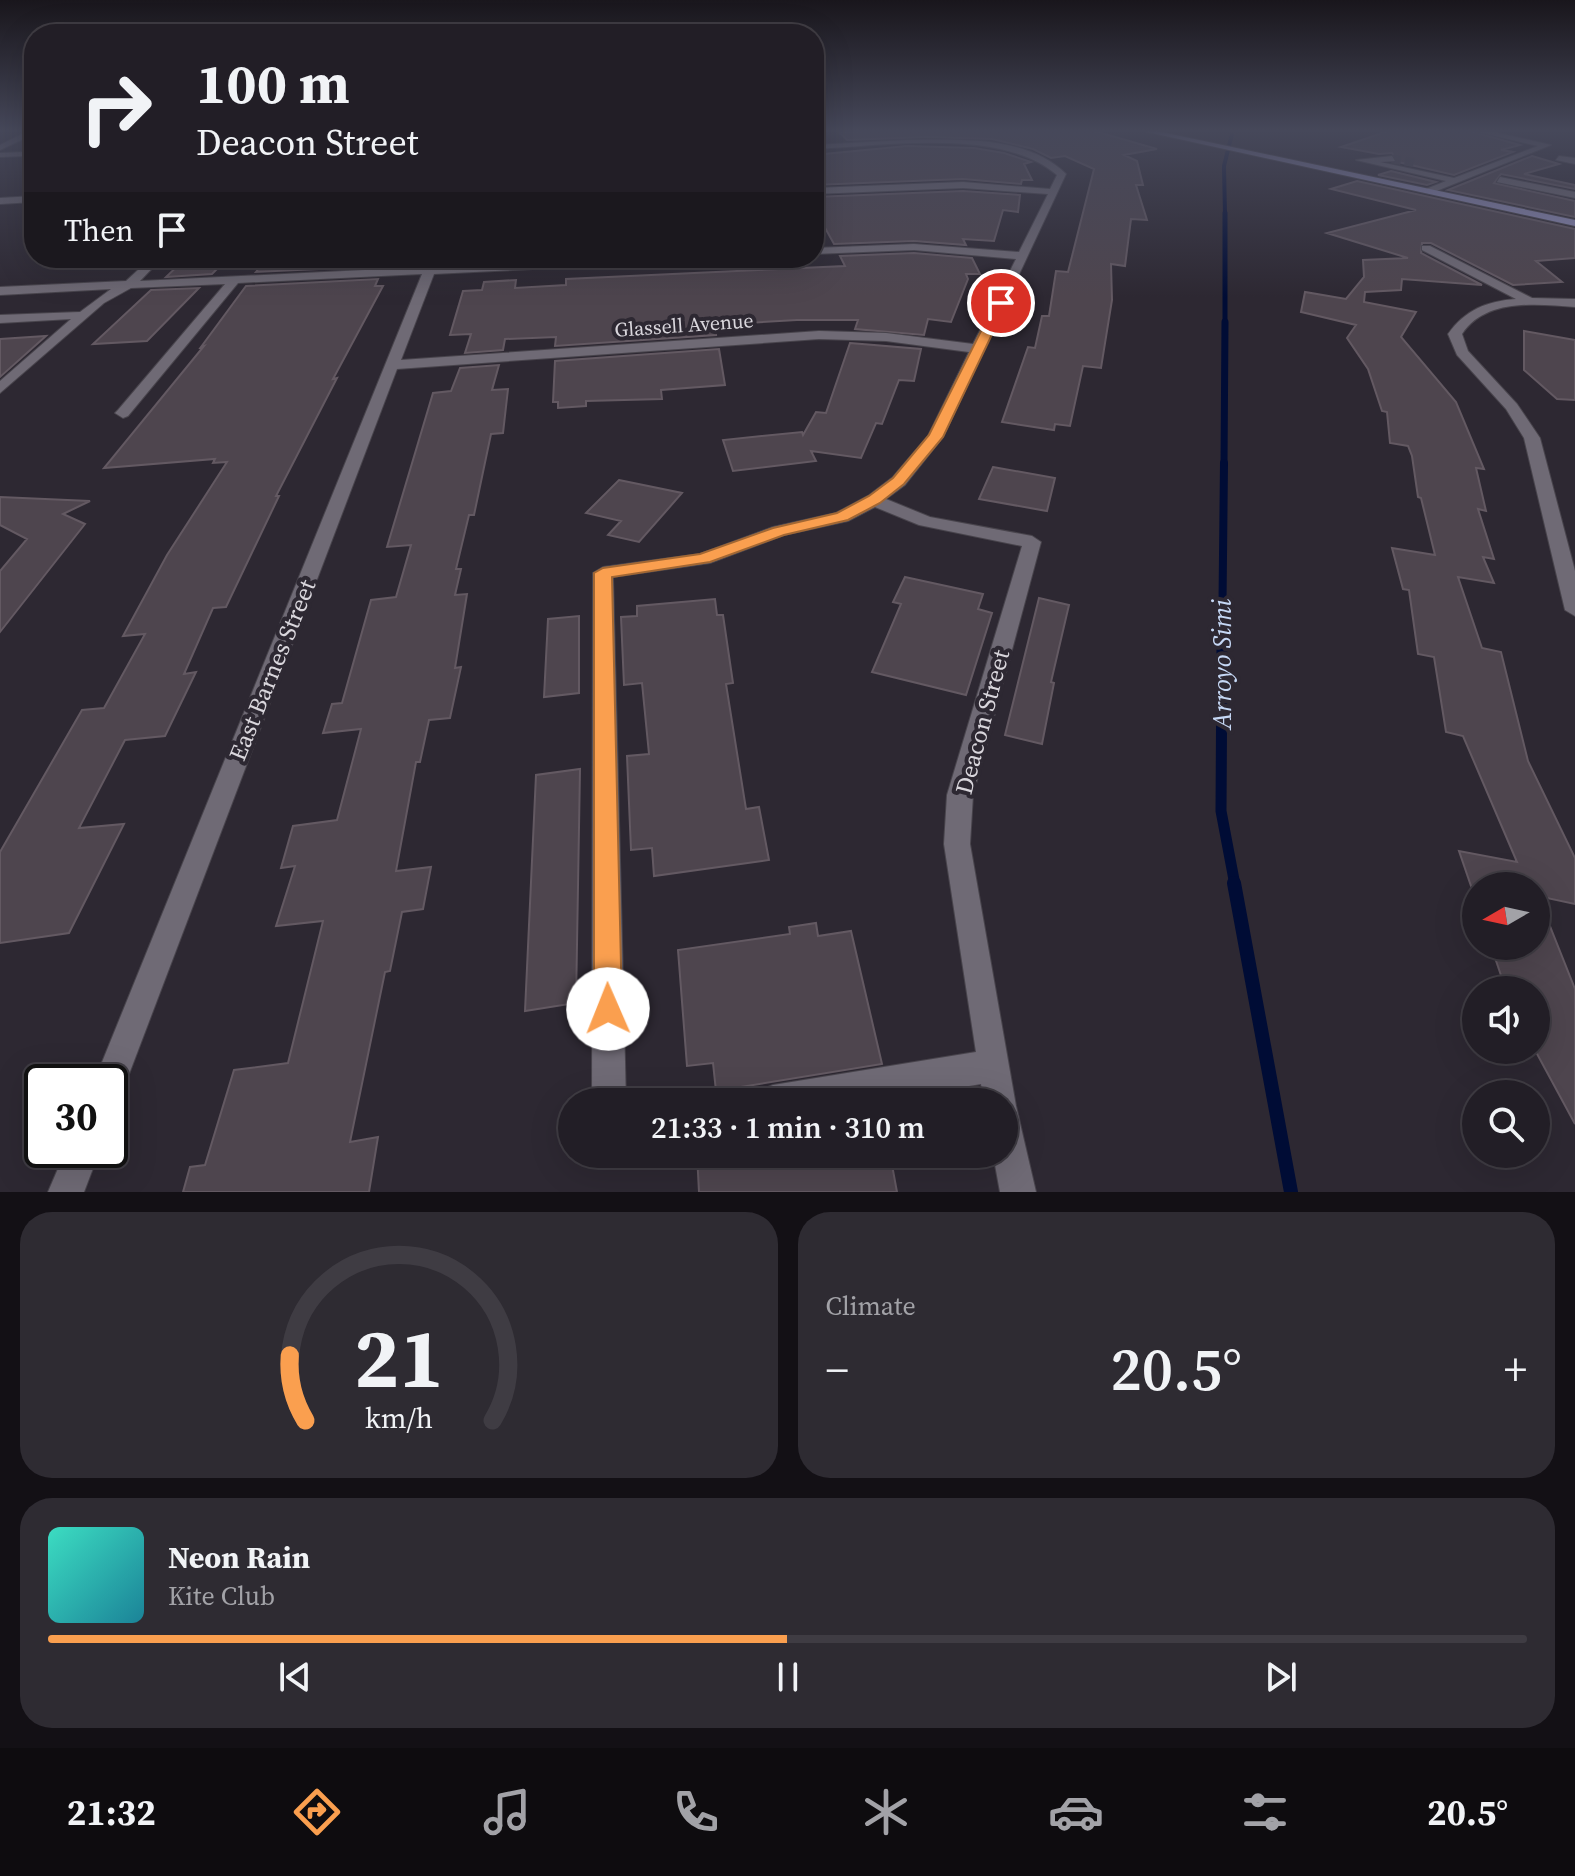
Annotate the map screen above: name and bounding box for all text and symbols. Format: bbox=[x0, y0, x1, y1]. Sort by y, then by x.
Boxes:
text: 100 m bbox=[196, 45, 350, 122]
icon: right bbox=[64, 56, 168, 160]
text: Deacon Street bbox=[196, 118, 418, 167]
icon: arrive bbox=[150, 208, 194, 252]
text: Then bbox=[64, 210, 134, 251]
pin bbox=[967, 269, 1035, 337]
icon: arrive bbox=[979, 281, 1023, 325]
street label: Glassell Avenue bbox=[614, 306, 754, 344]
street label: East Barnes Street bbox=[221, 574, 323, 766]
water label: Arroyo Simi bbox=[1204, 599, 1240, 731]
street label: Deacon Street bbox=[947, 646, 1017, 798]
north arrow bbox=[1462, 872, 1550, 960]
map controls bbox=[1462, 872, 1550, 1168]
position arrow bbox=[566, 967, 650, 1051]
button: sound bbox=[1462, 976, 1550, 1064]
speed limit sign: 30 bbox=[24, 1064, 128, 1168]
button: search bbox=[1462, 1080, 1550, 1168]
text: 21:33 · 1 min · 310 m bbox=[651, 1107, 925, 1148]
text: Climate bbox=[826, 1288, 916, 1324]
text: 21 bbox=[354, 1301, 444, 1415]
text: 20.5° bbox=[1111, 1328, 1242, 1410]
text: − bbox=[826, 1339, 849, 1400]
text: + bbox=[1504, 1339, 1527, 1400]
text: km/h bbox=[365, 1398, 433, 1438]
text: Neon Rain bbox=[168, 1537, 310, 1578]
text: Kite Club bbox=[168, 1578, 275, 1614]
icon: previous bbox=[273, 1655, 317, 1699]
icon: pause bbox=[766, 1655, 810, 1699]
icon: next bbox=[1259, 1655, 1303, 1699]
icon: directions bbox=[289, 1784, 345, 1840]
icon: music bbox=[479, 1784, 535, 1840]
icon: phone bbox=[668, 1784, 724, 1840]
icon: climate bbox=[858, 1784, 914, 1840]
icon: car bbox=[1048, 1784, 1104, 1840]
icon: filters bbox=[1237, 1784, 1293, 1840]
text: 21:32 bbox=[67, 1788, 156, 1837]
text: 20.5° bbox=[1427, 1788, 1508, 1837]

